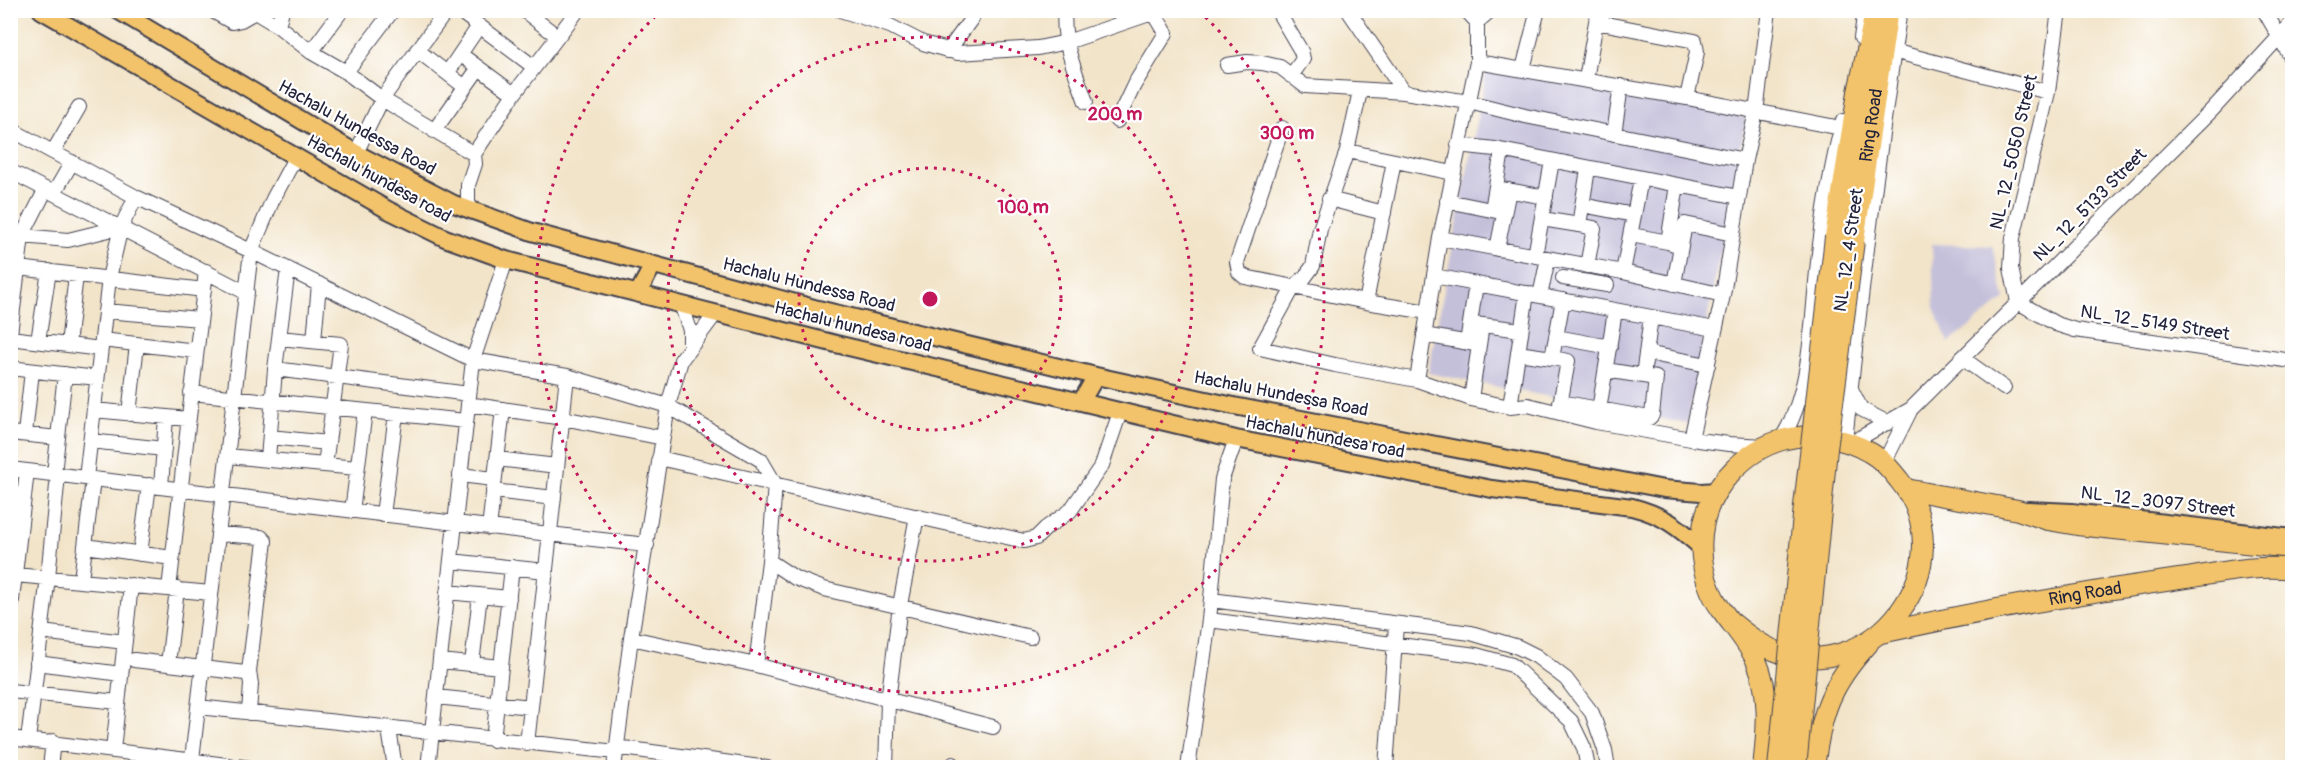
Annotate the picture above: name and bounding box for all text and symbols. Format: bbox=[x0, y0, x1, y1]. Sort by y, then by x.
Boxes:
street label: NL_12_5050 Street bbox=[1985, 71, 2043, 232]
street label: Hachalu Hundessa Road bbox=[274, 75, 440, 181]
street label: Ring Road bbox=[1854, 87, 1888, 164]
text: 200 m bbox=[1088, 103, 1142, 126]
text: 300 m bbox=[1260, 122, 1314, 145]
street label: Hachalu hundesa road bbox=[303, 130, 455, 228]
street label: NL_12_5133 Street bbox=[2028, 143, 2152, 267]
street label: NL_12_4 Street bbox=[1829, 186, 1869, 313]
text: 100 m bbox=[997, 196, 1049, 219]
street label: Hachalu Hundessa Road bbox=[720, 252, 898, 318]
centre of rings bbox=[920, 289, 940, 309]
street label: Hachalu hundesa road bbox=[772, 296, 934, 358]
street label: NL_12_5149 Street bbox=[2079, 300, 2232, 346]
street label: Hachalu Hundessa Road bbox=[1192, 366, 1370, 422]
street label: Hachalu hundesa road bbox=[1243, 410, 1407, 464]
street label: NL_12_3097 Street bbox=[2079, 481, 2237, 523]
street label: Ring Road bbox=[2047, 576, 2123, 611]

